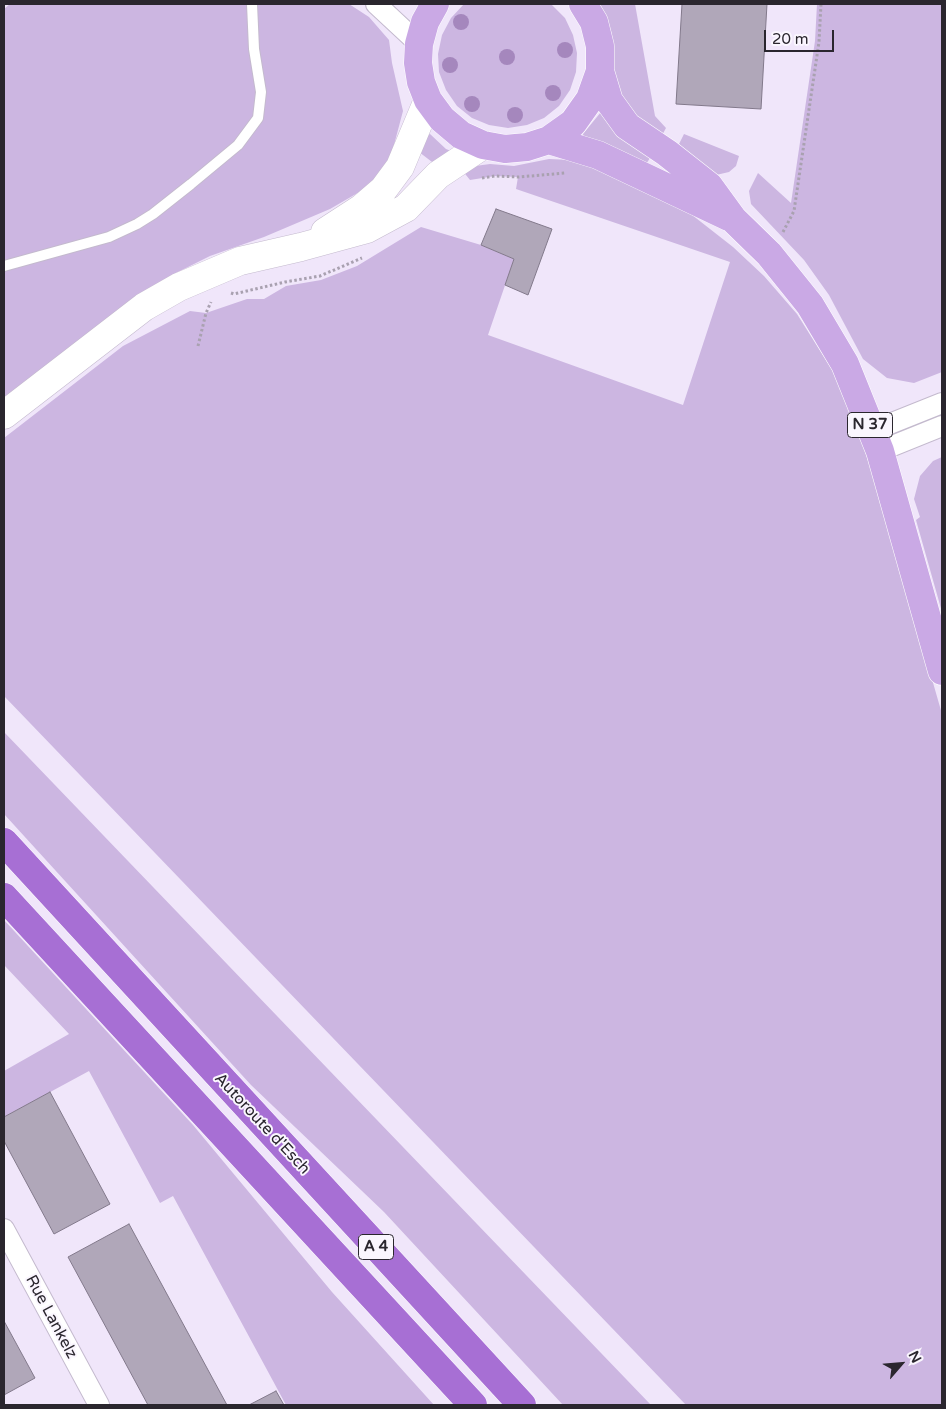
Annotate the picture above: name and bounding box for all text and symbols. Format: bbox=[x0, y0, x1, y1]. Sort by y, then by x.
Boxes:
scale bar bbox=[766, 20, 836, 52]
text: 20 m bbox=[772, 30, 809, 48]
road number: N 37 bbox=[848, 412, 892, 438]
street label: Autoroute d'Esch bbox=[210, 1069, 314, 1179]
road number: A 4 bbox=[358, 1234, 394, 1260]
street label: Rue Lankelz bbox=[21, 1272, 81, 1362]
north arrow bbox=[876, 1339, 926, 1389]
text: N bbox=[905, 1348, 925, 1366]

